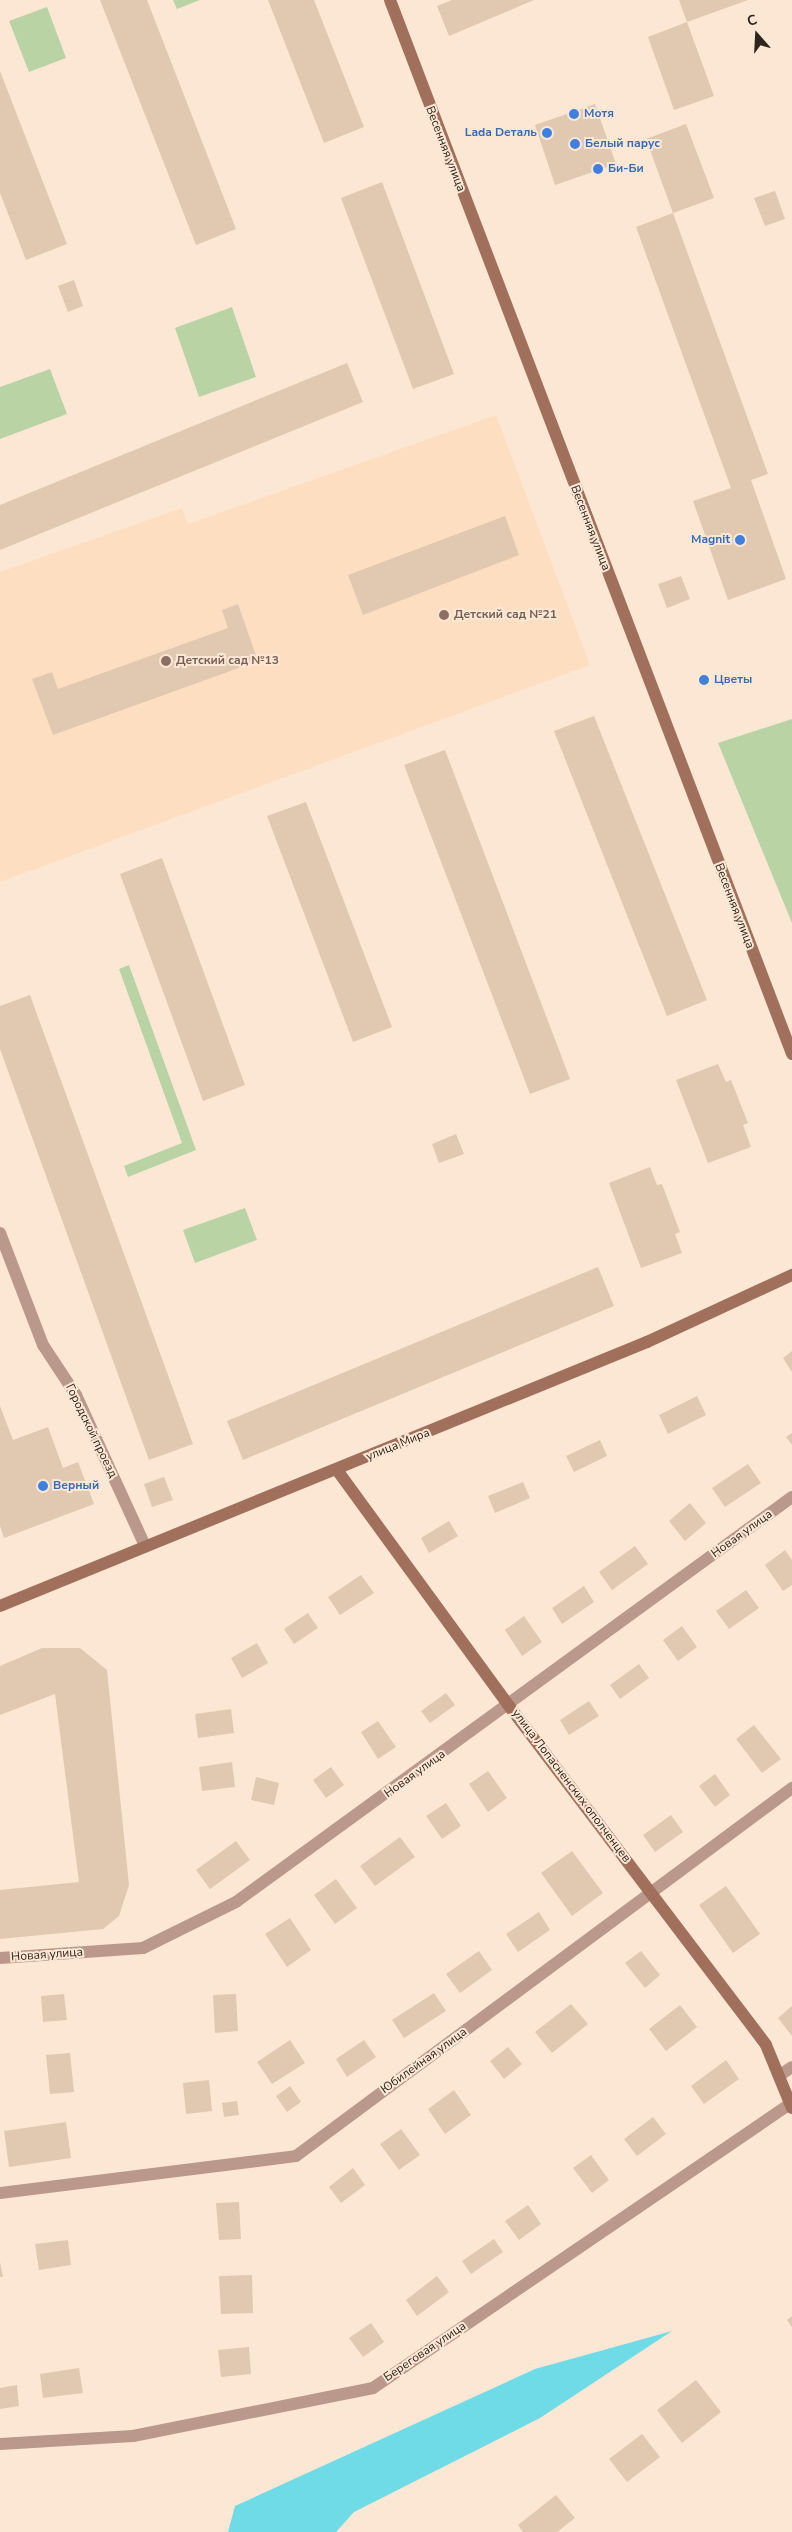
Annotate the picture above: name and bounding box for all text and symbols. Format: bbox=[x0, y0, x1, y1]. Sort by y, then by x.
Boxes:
north arrow bbox=[732, 10, 782, 60]
text: С bbox=[744, 10, 760, 31]
street label: Весенняя улица bbox=[422, 104, 468, 194]
place label: Мотя bbox=[584, 107, 614, 121]
marker: Мотя bbox=[568, 108, 580, 120]
place label: Lada Dеталь bbox=[465, 126, 537, 140]
marker: Lada Dеталь bbox=[541, 127, 553, 139]
place label: Белый парус bbox=[585, 137, 660, 151]
marker: Белый парус bbox=[569, 138, 581, 150]
place label: Би-Би bbox=[608, 162, 644, 176]
marker: Би-Би bbox=[592, 163, 604, 175]
street label: Весенняя улица bbox=[567, 483, 613, 573]
place label: Magnit bbox=[691, 533, 730, 547]
marker: Magnit bbox=[734, 534, 746, 546]
place label: Детский сад №21 bbox=[454, 608, 557, 622]
marker: Детский сад №21 bbox=[438, 609, 450, 621]
place label: Детский сад №13 bbox=[176, 654, 279, 668]
marker: Детский сад №13 bbox=[160, 655, 172, 667]
place label: Цветы bbox=[714, 673, 752, 687]
marker: Цветы bbox=[698, 674, 710, 686]
street label: Весенняя улица bbox=[711, 861, 757, 951]
street label: Городской проезд bbox=[62, 1382, 120, 1480]
street label: улица Мира bbox=[364, 1426, 432, 1464]
place label: Верный bbox=[53, 1479, 99, 1493]
marker: Верный bbox=[37, 1480, 49, 1492]
street label: Новая улица bbox=[709, 1507, 775, 1561]
street label: улица Лопасненских ополченцев bbox=[509, 1706, 633, 1866]
street label: Новая улица bbox=[382, 1747, 448, 1801]
street label: Новая улица bbox=[11, 1945, 83, 1965]
street label: Юбилейная улица bbox=[378, 2025, 470, 2097]
street label: Береговая улица bbox=[381, 2319, 469, 2385]

